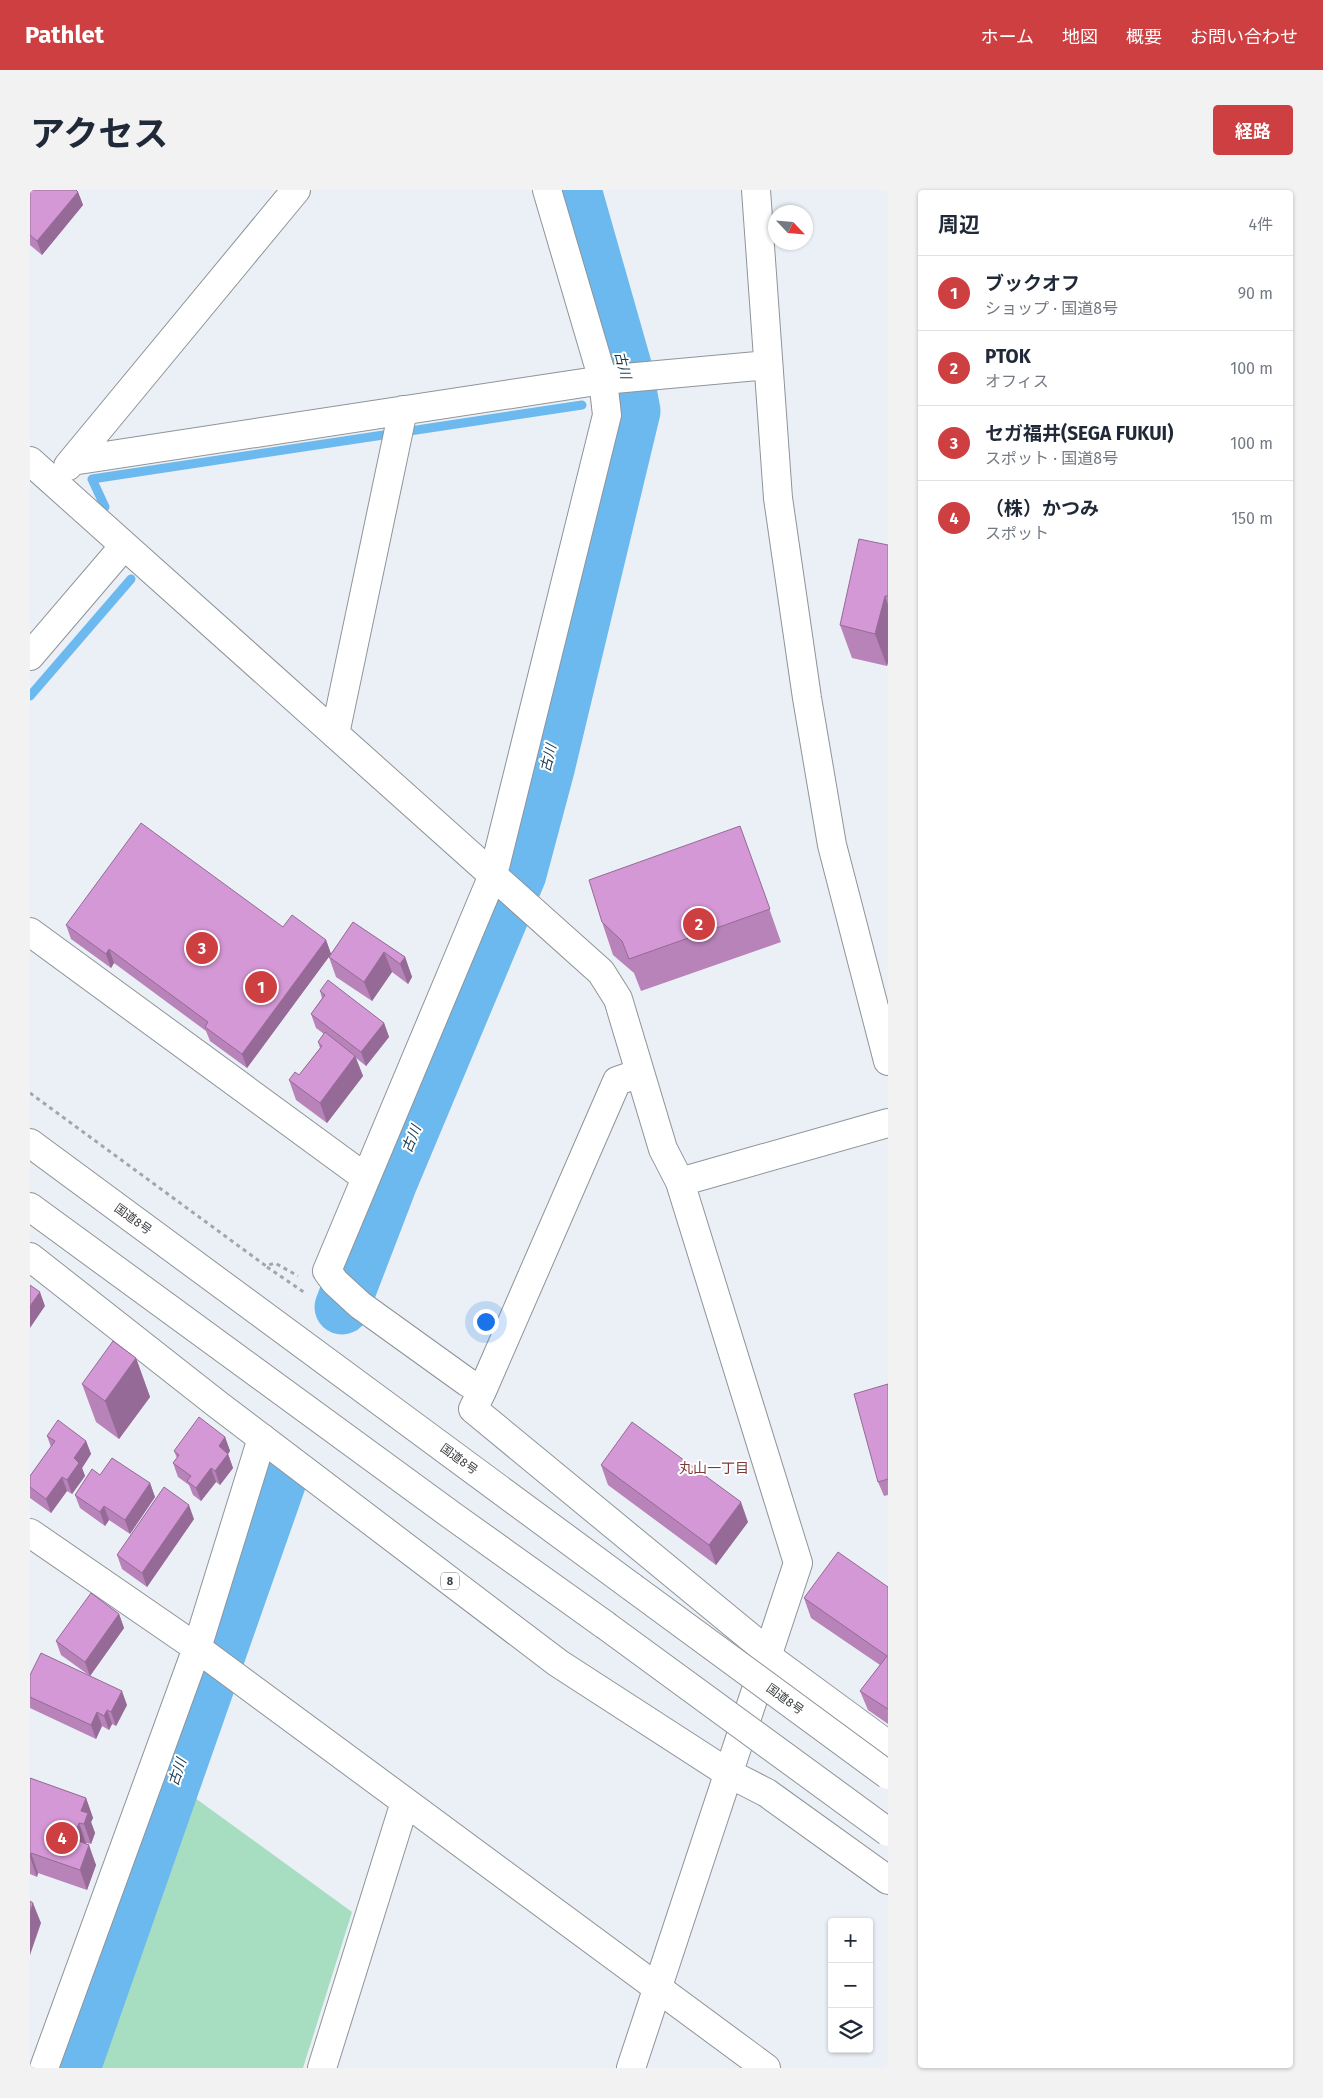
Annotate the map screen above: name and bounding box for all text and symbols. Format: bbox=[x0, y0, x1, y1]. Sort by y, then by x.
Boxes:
text: Pathlet bbox=[25, 21, 104, 49]
text: ホーム bbox=[981, 26, 1034, 48]
text: 地図 bbox=[1062, 26, 1098, 48]
text: 概要 bbox=[1126, 26, 1162, 48]
text: お問い合わせ bbox=[1190, 26, 1298, 48]
button: 経路 bbox=[1213, 105, 1293, 155]
text: アクセス bbox=[30, 113, 168, 155]
north arrow bbox=[768, 205, 813, 250]
text: 周辺 bbox=[938, 212, 980, 238]
text: 4件 bbox=[1248, 215, 1273, 234]
text: ブックオフ bbox=[985, 272, 1080, 295]
text: 1 bbox=[950, 284, 958, 303]
text: 90 m bbox=[1238, 284, 1273, 303]
text: ショップ · 国道8号 bbox=[985, 299, 1118, 318]
text: PTOK bbox=[985, 345, 1031, 368]
water label: 古川 bbox=[611, 349, 635, 383]
text: 2 bbox=[950, 359, 958, 378]
text: 100 m bbox=[1230, 359, 1273, 378]
text: オフィス bbox=[985, 372, 1049, 391]
text: セガ福井(SEGA FUKUI) bbox=[985, 422, 1173, 445]
text: 3 bbox=[950, 434, 958, 453]
text: 100 m bbox=[1230, 434, 1273, 453]
text: スポット · 国道8号 bbox=[985, 449, 1118, 468]
text: （株）かつみ bbox=[985, 497, 1099, 520]
text: 4 bbox=[949, 509, 959, 528]
text: 150 m bbox=[1231, 509, 1273, 528]
text: スポット bbox=[985, 524, 1049, 543]
water label: 古川 bbox=[537, 741, 561, 774]
pin: 2 bbox=[683, 905, 715, 943]
pin: 3 bbox=[186, 929, 218, 967]
pin: 1 bbox=[245, 968, 277, 1006]
water label: 古川 bbox=[398, 1121, 425, 1155]
street label: 国道8号 bbox=[112, 1201, 154, 1237]
your location bbox=[473, 1309, 499, 1335]
street label: 国道8号 bbox=[438, 1441, 480, 1477]
district label: 丸山一丁目 bbox=[679, 1460, 749, 1477]
road number: 8 bbox=[441, 1572, 459, 1590]
street label: 国道8号 bbox=[764, 1681, 806, 1717]
water label: 古川 bbox=[165, 1754, 191, 1788]
pin: 4 bbox=[46, 1819, 78, 1857]
map controls bbox=[828, 1918, 873, 2053]
button: + bbox=[828, 1918, 873, 1963]
button: − bbox=[828, 1963, 873, 2008]
button: layers bbox=[828, 2008, 873, 2053]

